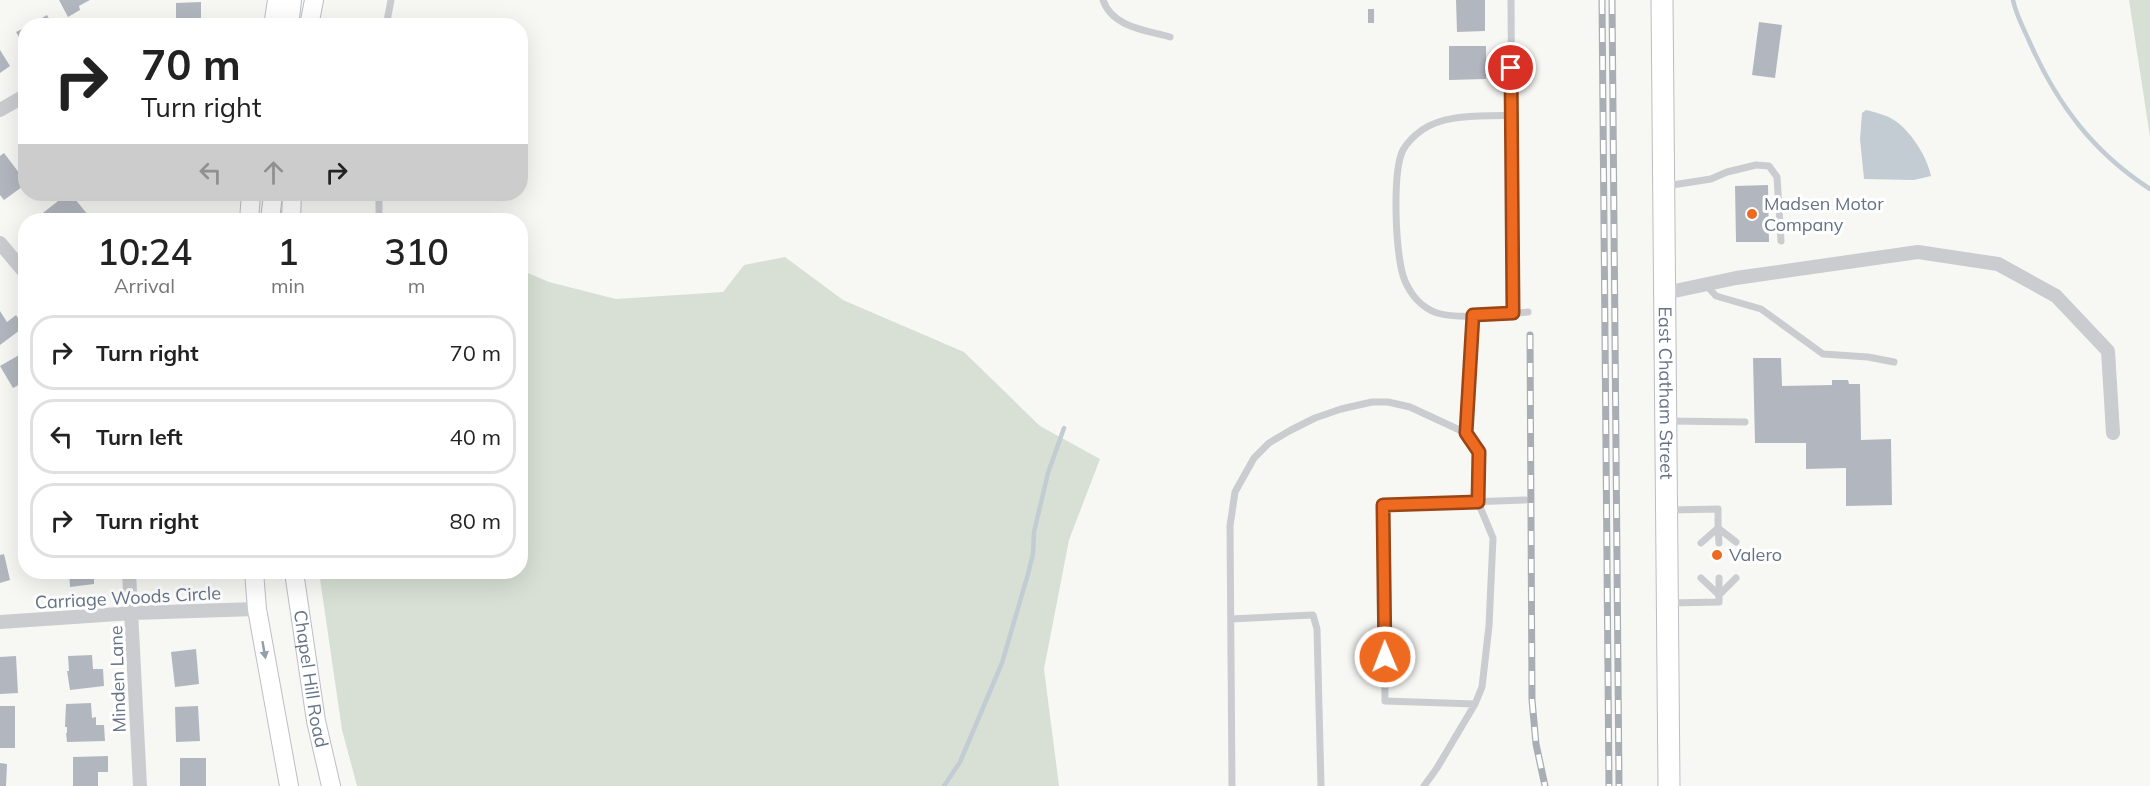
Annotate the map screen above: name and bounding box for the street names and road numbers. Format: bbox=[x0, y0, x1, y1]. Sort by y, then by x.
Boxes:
street label: East Chatham Street bbox=[1654, 306, 1678, 480]
street label: Carriage Woods Circle bbox=[34, 581, 222, 614]
street label: Chapel Hill Road bbox=[289, 608, 334, 750]
street label: Minden Lane bbox=[104, 625, 131, 733]

